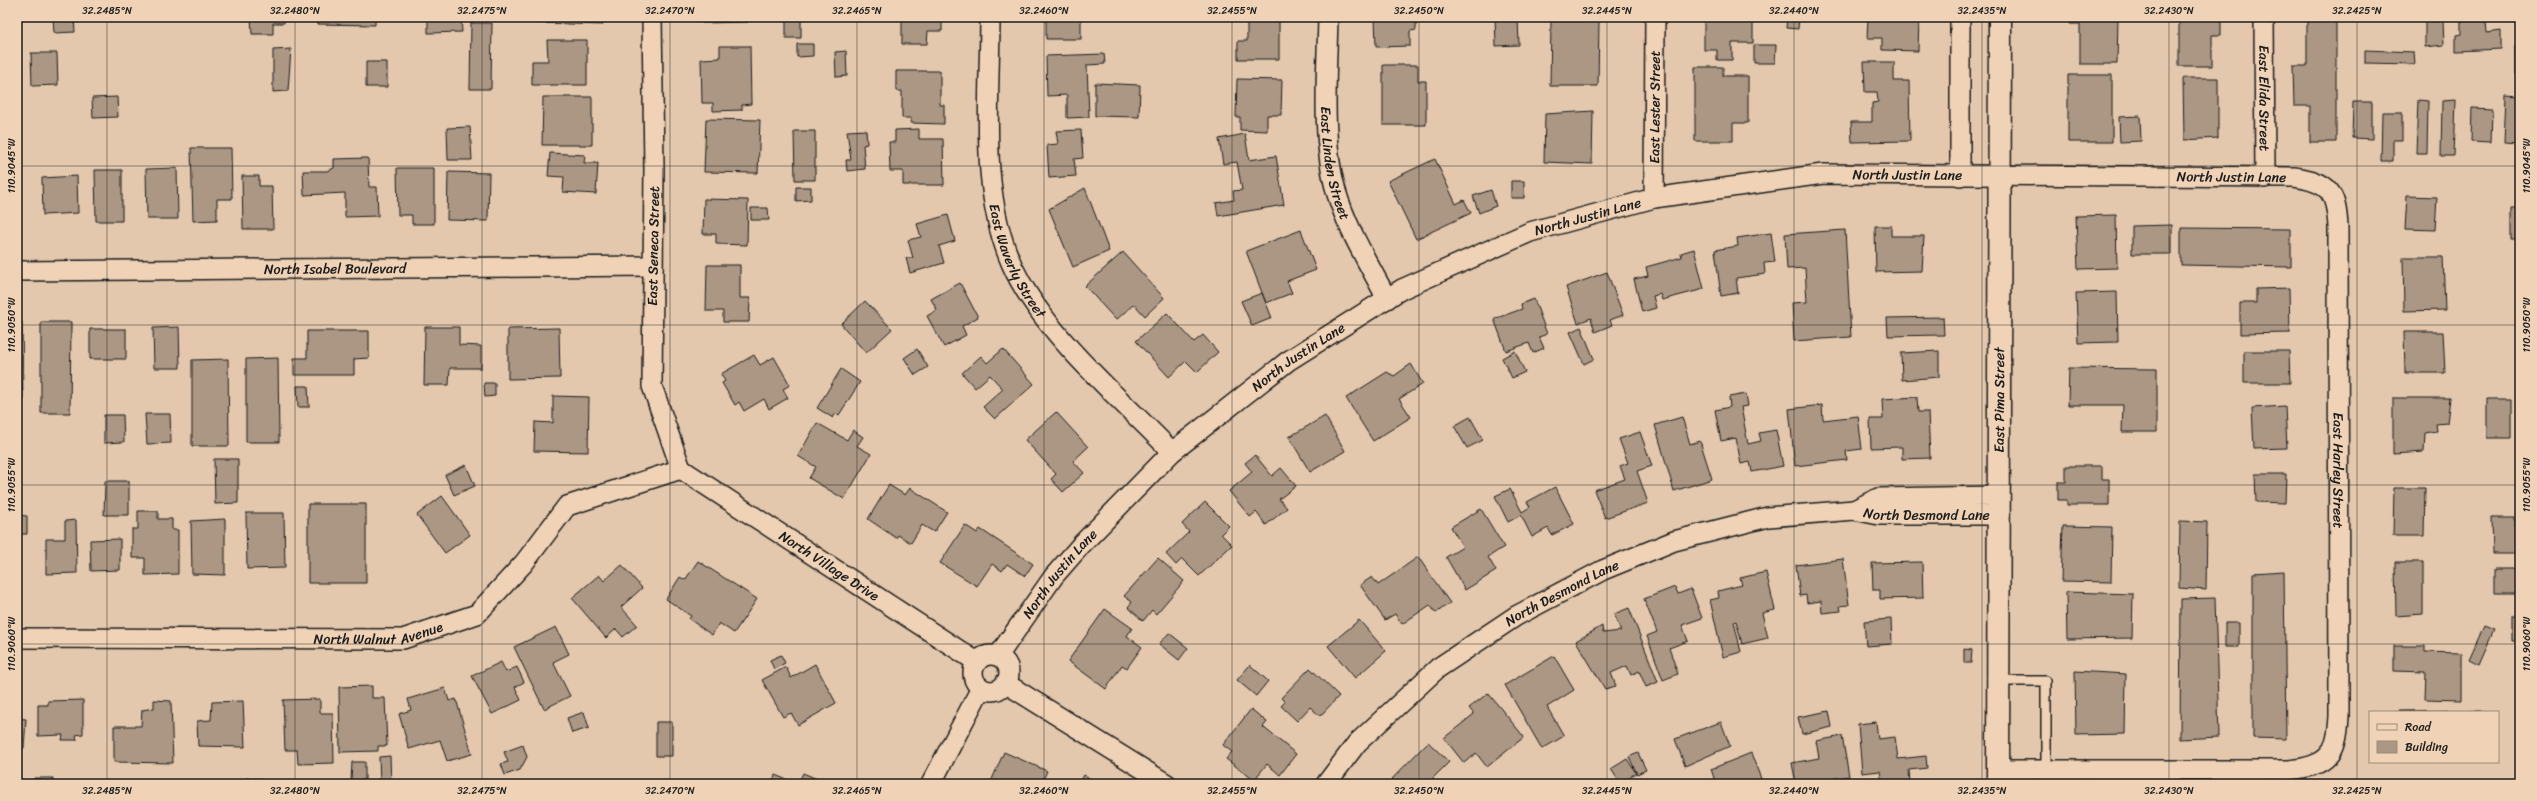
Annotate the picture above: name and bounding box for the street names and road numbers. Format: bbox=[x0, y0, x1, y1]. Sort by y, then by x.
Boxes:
street label: East Elida Street bbox=[2251, 45, 2277, 151]
street label: East Lester Street bbox=[1642, 50, 1668, 164]
street label: East Linden Street bbox=[1313, 106, 1357, 224]
street label: North Justin Lane bbox=[1853, 162, 1962, 188]
street label: North Justin Lane bbox=[2177, 164, 2286, 190]
street label: East Seneca Street bbox=[640, 186, 667, 306]
street label: North Justin Lane bbox=[1532, 190, 1644, 243]
street label: East Waverly Street bbox=[981, 202, 1053, 325]
street label: North Isabel Boulevard bbox=[264, 256, 408, 282]
street label: North Justin Lane bbox=[1246, 316, 1350, 398]
street label: East Pima Street bbox=[1987, 346, 2012, 453]
street label: East Harley Street bbox=[2325, 412, 2351, 528]
street label: North Desmond Lane bbox=[1861, 500, 1990, 528]
street label: North Justin Lane bbox=[1016, 523, 1104, 624]
street label: North Village Drive bbox=[774, 524, 885, 608]
street label: North Desmond Lane bbox=[1500, 553, 1623, 633]
street label: North Walnut Avenue bbox=[314, 614, 447, 653]

